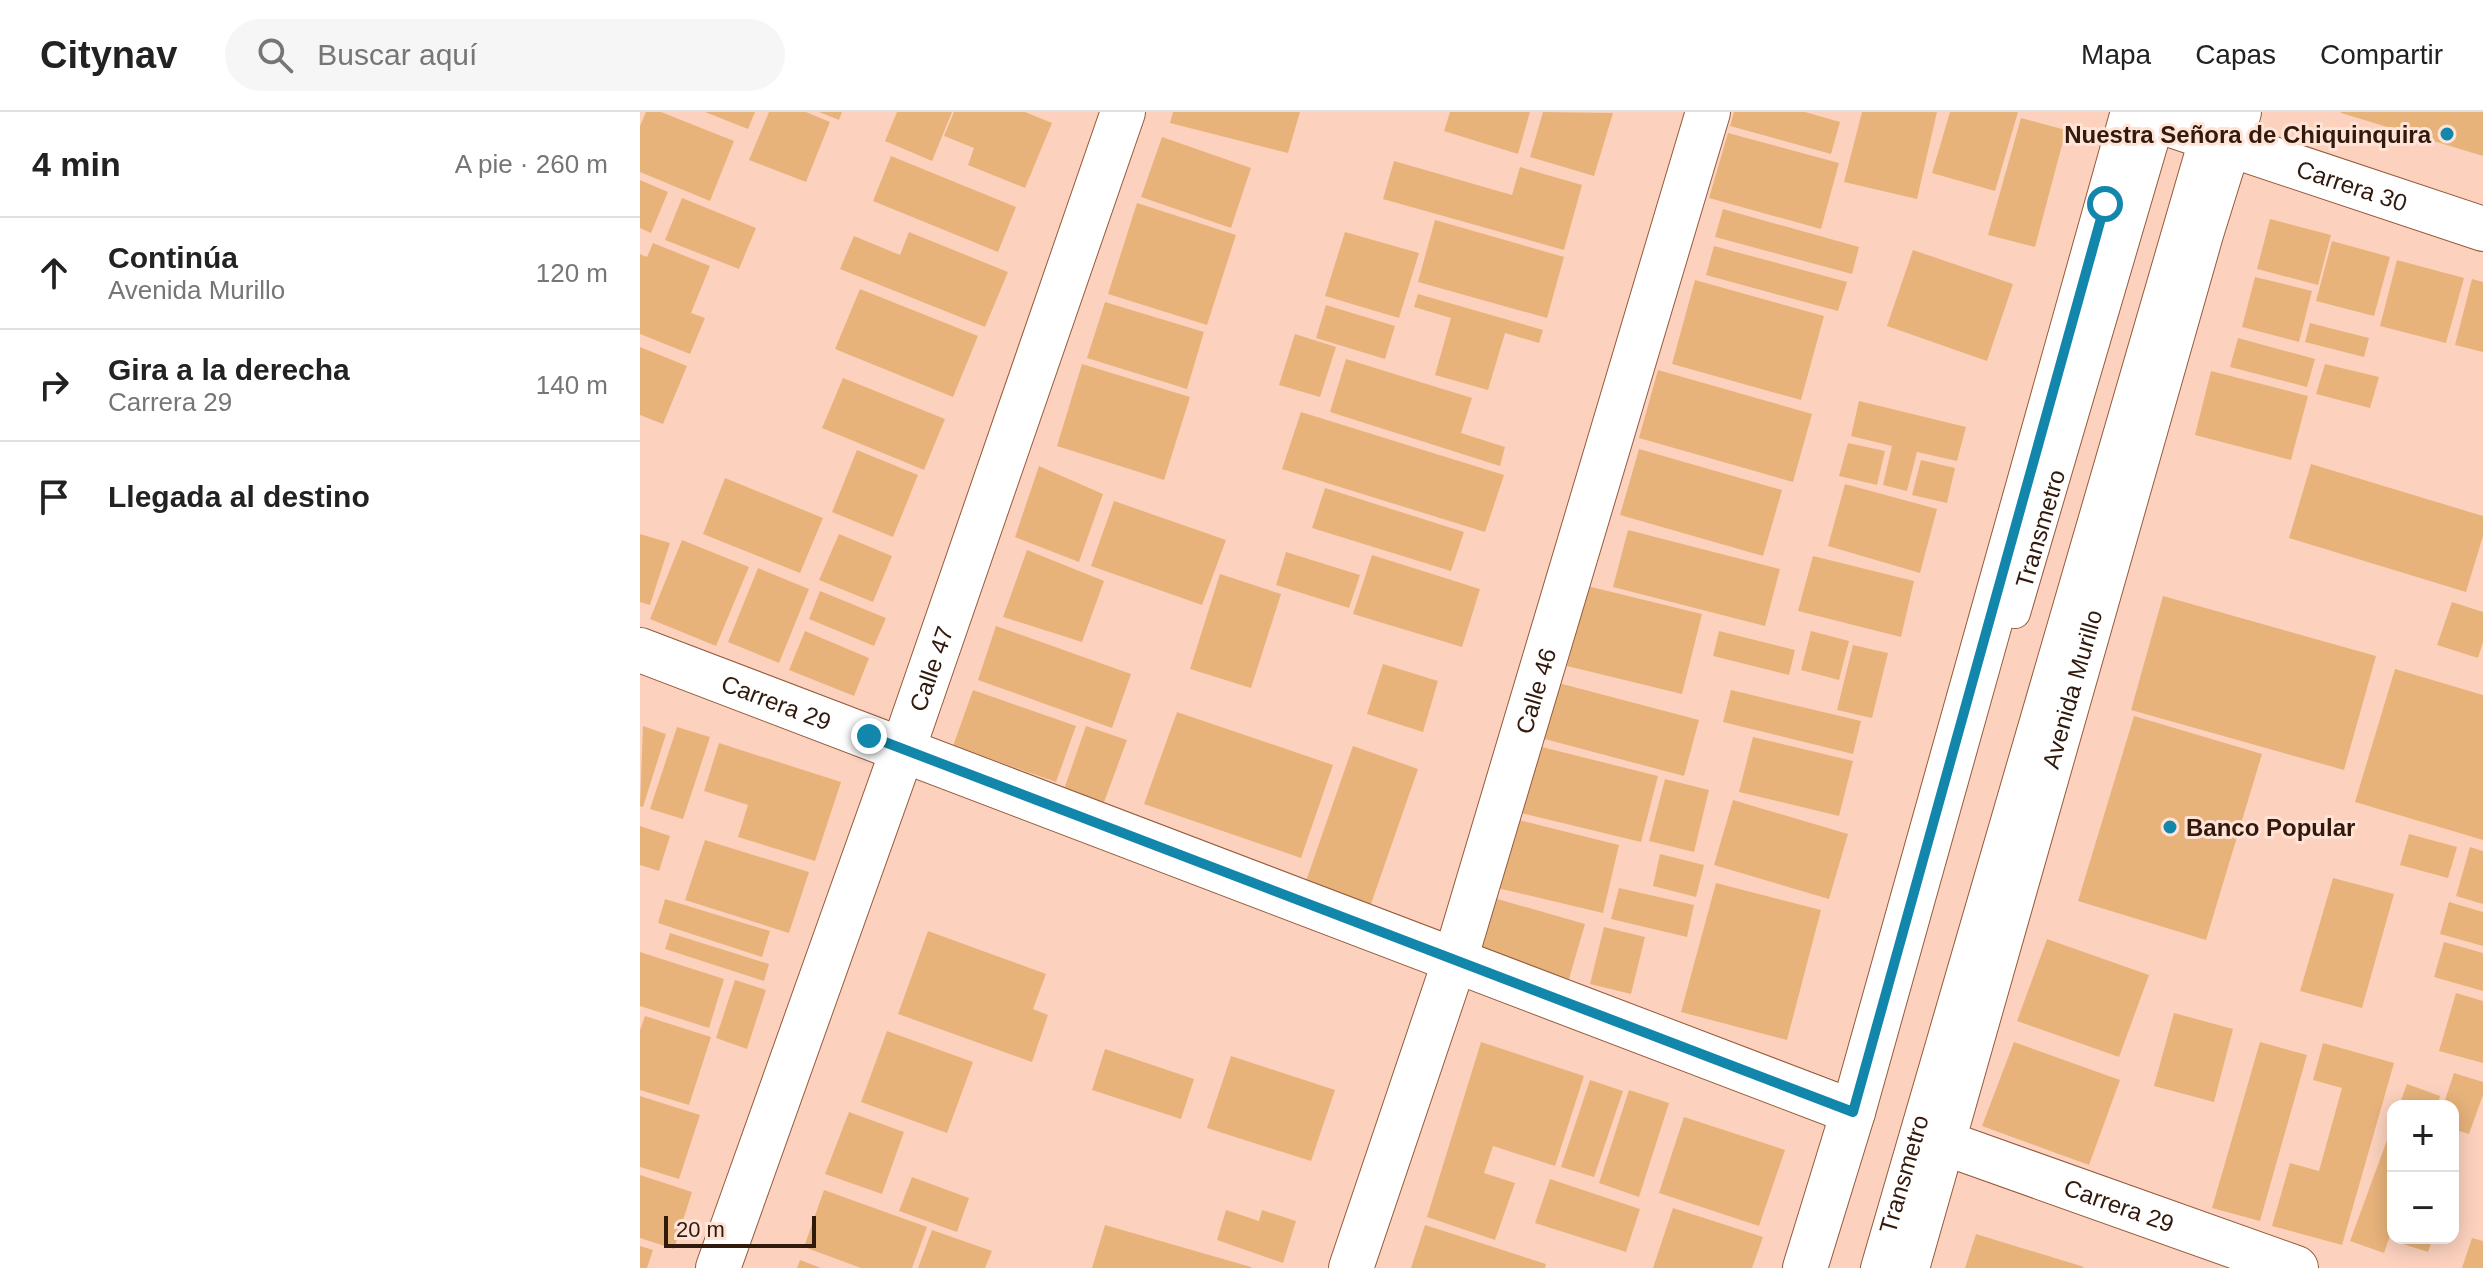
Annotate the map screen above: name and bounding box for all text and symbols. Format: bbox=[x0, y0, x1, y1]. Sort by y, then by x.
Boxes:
search box bbox=[225, 19, 785, 91]
icon: search bbox=[253, 33, 297, 77]
text: Citynav bbox=[40, 34, 177, 76]
text: Buscar aquí bbox=[317, 38, 477, 71]
text: Mapa bbox=[2081, 39, 2151, 70]
text: Capas bbox=[2195, 39, 2276, 70]
text: Compartir bbox=[2320, 39, 2443, 70]
place label: Nuestra Señora de Chiquinquira bbox=[2064, 121, 2432, 148]
marker: Nuestra Señora de Chiquinquira bbox=[2438, 125, 2456, 143]
text: 4 min bbox=[32, 145, 121, 183]
text: A pie · 260 m bbox=[455, 149, 608, 179]
street label: Carrera 30 bbox=[2293, 154, 2411, 216]
route start bbox=[2087, 186, 2123, 222]
text: Continúa bbox=[108, 241, 238, 274]
icon: ahead bbox=[32, 251, 76, 295]
text: 120 m bbox=[536, 258, 608, 288]
text: Avenida Murillo bbox=[108, 275, 285, 305]
text: Gira a la derecha bbox=[108, 353, 350, 386]
icon: right bbox=[32, 363, 76, 407]
text: 140 m bbox=[536, 370, 608, 400]
text: Carrera 29 bbox=[108, 387, 232, 417]
street label: Transmetro bbox=[2010, 466, 2070, 591]
icon: arrive bbox=[32, 475, 76, 519]
text: Llegada al destino bbox=[108, 480, 370, 513]
street label: Avenida Murillo bbox=[2036, 606, 2107, 771]
street label: Calle 47 bbox=[904, 623, 958, 715]
street label: Calle 46 bbox=[1510, 645, 1561, 737]
street label: Carrera 29 bbox=[718, 669, 835, 735]
route end bbox=[851, 718, 887, 754]
place label: Banco Popular bbox=[2186, 814, 2355, 841]
marker: Banco Popular bbox=[2161, 818, 2179, 836]
map controls bbox=[2387, 1100, 2459, 1244]
button: + bbox=[2387, 1100, 2459, 1172]
street label: Transmetro bbox=[1873, 1112, 1933, 1236]
button: − bbox=[2387, 1172, 2459, 1244]
street label: Carrera 29 bbox=[2061, 1173, 2178, 1237]
scale bar bbox=[664, 1212, 816, 1248]
text: 20 m bbox=[676, 1217, 725, 1242]

